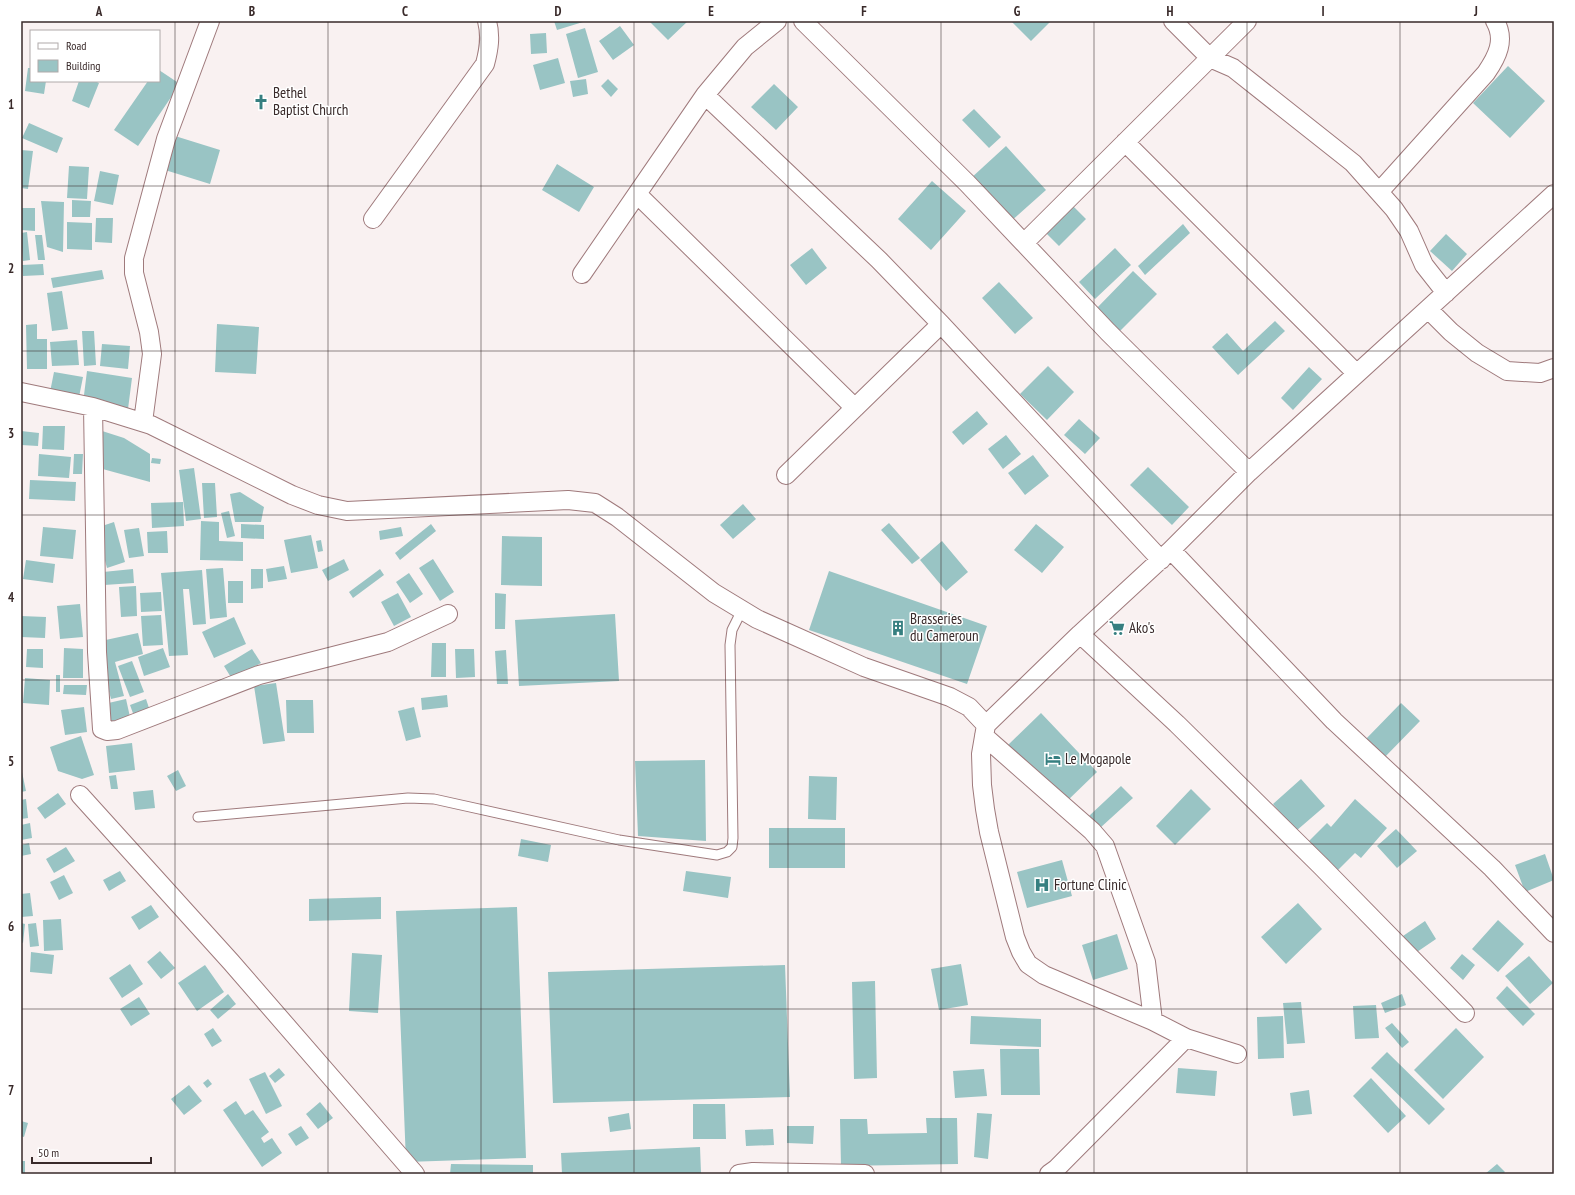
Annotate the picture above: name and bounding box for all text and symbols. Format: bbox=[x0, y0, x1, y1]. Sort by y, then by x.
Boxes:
text: A bbox=[95, 3, 103, 20]
text: B bbox=[249, 3, 255, 20]
text: C bbox=[402, 3, 408, 20]
text: D bbox=[555, 3, 562, 20]
text: E bbox=[708, 3, 714, 20]
text: F bbox=[861, 3, 867, 20]
text: G bbox=[1014, 3, 1021, 20]
text: H bbox=[1167, 3, 1174, 20]
text: I bbox=[1321, 3, 1325, 20]
text: J bbox=[1473, 3, 1478, 20]
legend bbox=[30, 30, 160, 82]
text: Road bbox=[66, 38, 86, 53]
text: Building bbox=[66, 58, 101, 73]
place label: Bethel Baptist Church bbox=[273, 83, 348, 119]
church icon: Bethel Baptist Church bbox=[252, 93, 270, 111]
text: 1 bbox=[8, 96, 14, 113]
text: 2 bbox=[8, 260, 14, 277]
text: 3 bbox=[8, 425, 14, 442]
text: 4 bbox=[8, 589, 15, 606]
place label: Brasseries du Cameroun bbox=[910, 609, 979, 645]
place label: Ako's bbox=[1129, 618, 1155, 637]
building icon: Brasseries du Cameroun bbox=[889, 619, 907, 637]
supermarket icon: Ako's bbox=[1108, 619, 1126, 637]
place label: Le Mogapole bbox=[1065, 749, 1131, 768]
hotel icon: Le Mogapole bbox=[1044, 750, 1062, 768]
text: 5 bbox=[8, 753, 14, 770]
place label: Fortune Clinic bbox=[1054, 875, 1127, 894]
hospital icon: Fortune Clinic bbox=[1033, 876, 1051, 894]
text: 6 bbox=[8, 918, 14, 935]
text: 7 bbox=[8, 1082, 14, 1099]
scale bar bbox=[32, 1139, 151, 1165]
text: 50 m bbox=[38, 1145, 59, 1160]

